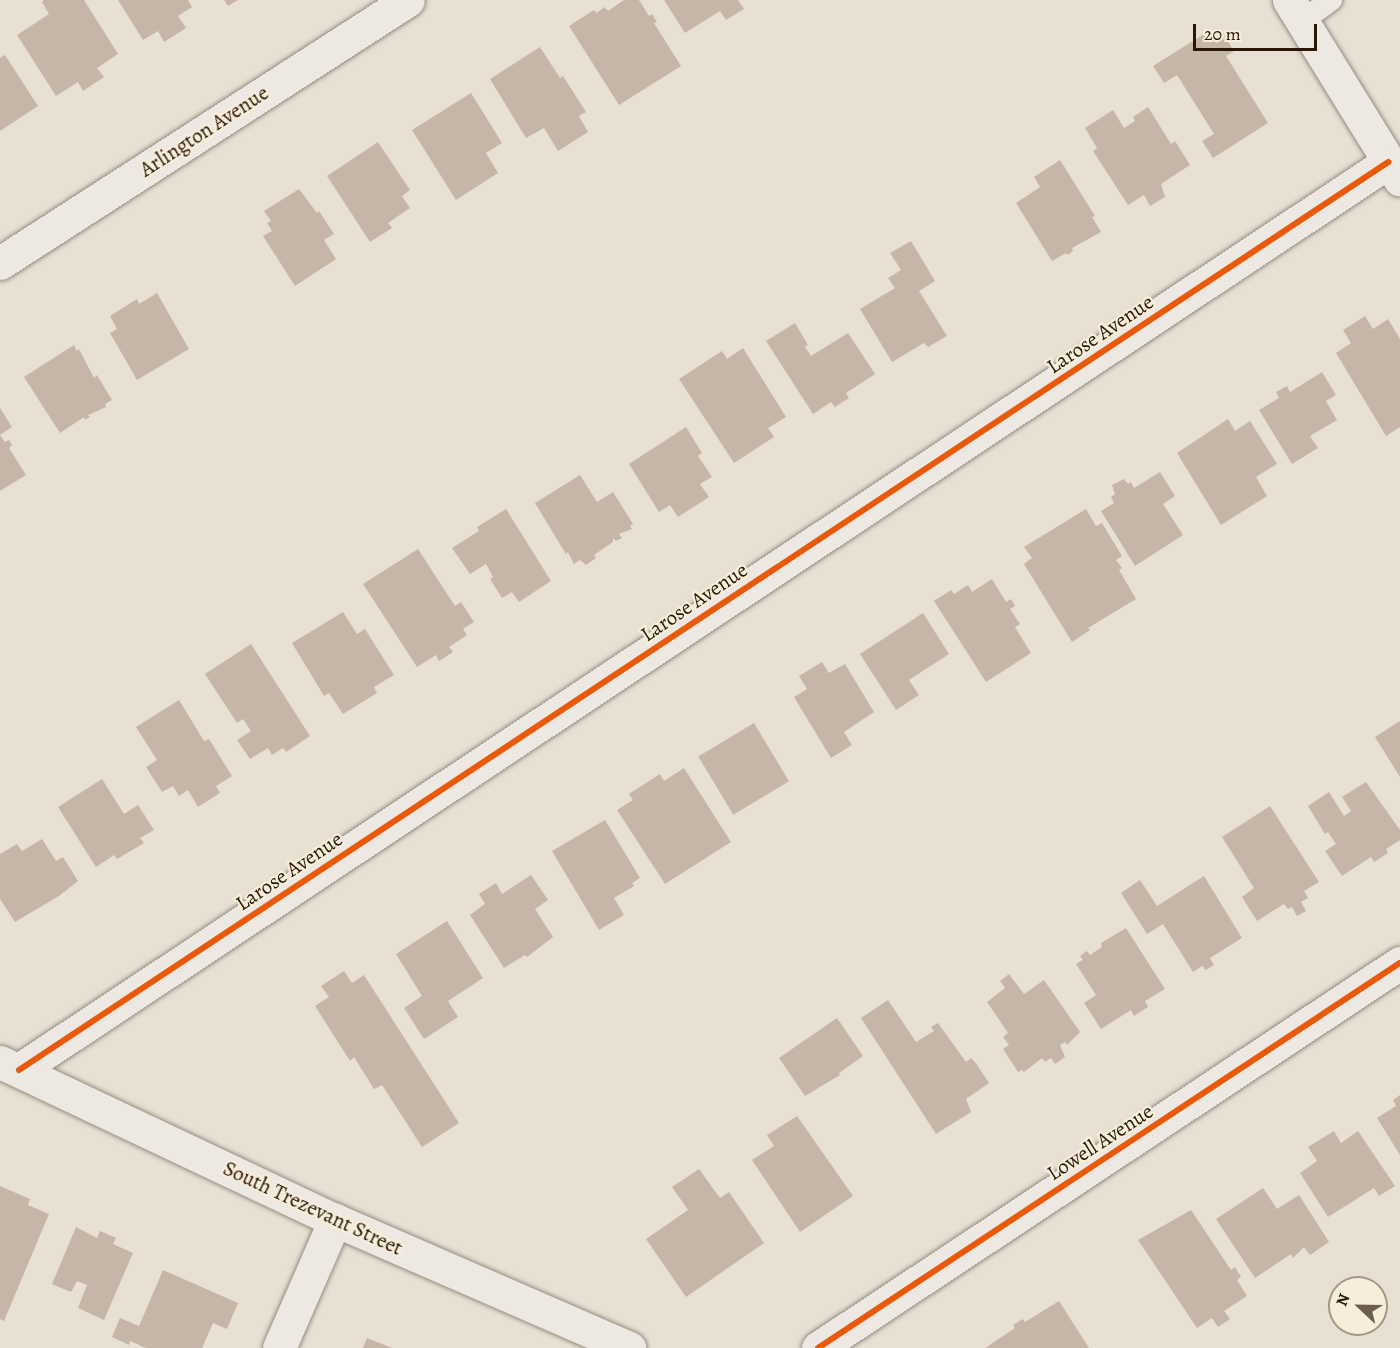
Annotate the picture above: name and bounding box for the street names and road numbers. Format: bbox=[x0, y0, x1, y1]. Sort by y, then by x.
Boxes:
street label: Arlington Avenue bbox=[135, 80, 273, 182]
street label: Larose Avenue bbox=[1042, 289, 1158, 379]
street label: Larose Avenue bbox=[636, 557, 752, 647]
street label: Larose Avenue bbox=[231, 826, 347, 916]
street label: Lowell Avenue bbox=[1042, 1098, 1158, 1186]
street label: South Trezevant Street bbox=[219, 1155, 407, 1261]

